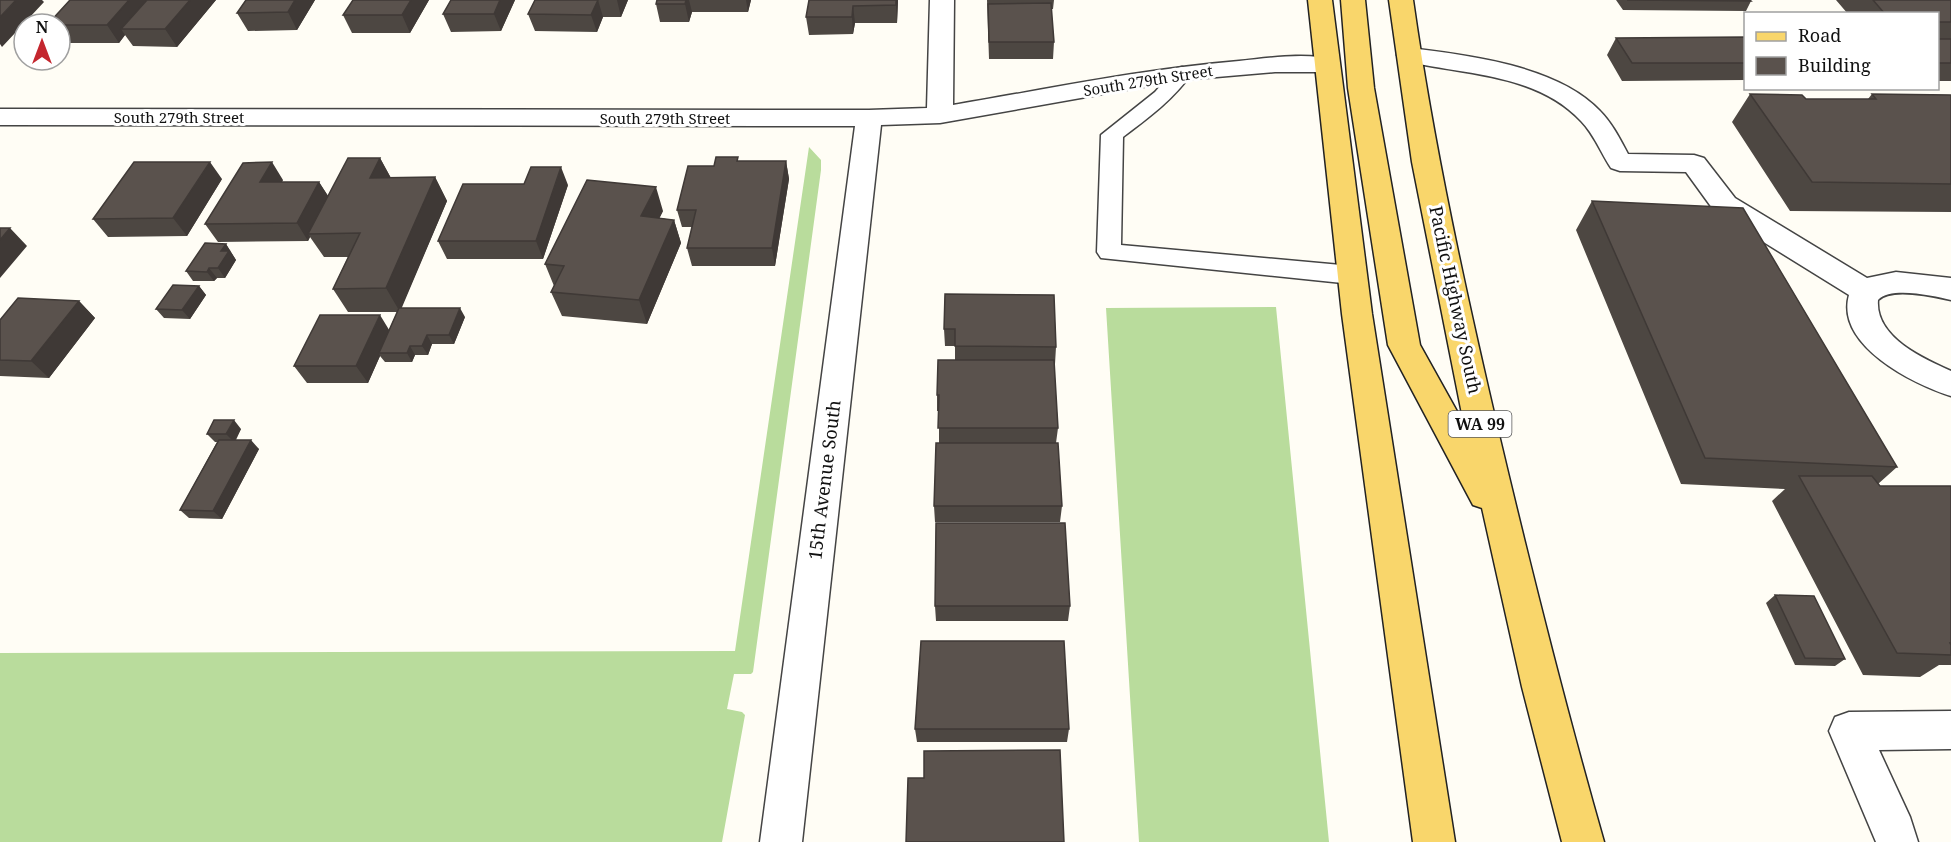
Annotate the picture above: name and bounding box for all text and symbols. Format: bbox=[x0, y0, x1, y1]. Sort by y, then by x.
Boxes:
north arrow bbox=[12, 12, 72, 72]
legend bbox=[1744, 12, 1939, 90]
text: N bbox=[36, 16, 49, 38]
text: Road bbox=[1798, 23, 1841, 47]
text: Building bbox=[1798, 53, 1871, 77]
street label: South 279th Street bbox=[1082, 60, 1214, 100]
street label: South 279th Street bbox=[114, 107, 244, 127]
street label: South 279th Street bbox=[600, 108, 730, 128]
street label: Pacific Highway South bbox=[1424, 204, 1488, 396]
street label: 15th Avenue South bbox=[802, 399, 846, 561]
road number: WA 99 bbox=[1448, 411, 1512, 437]

